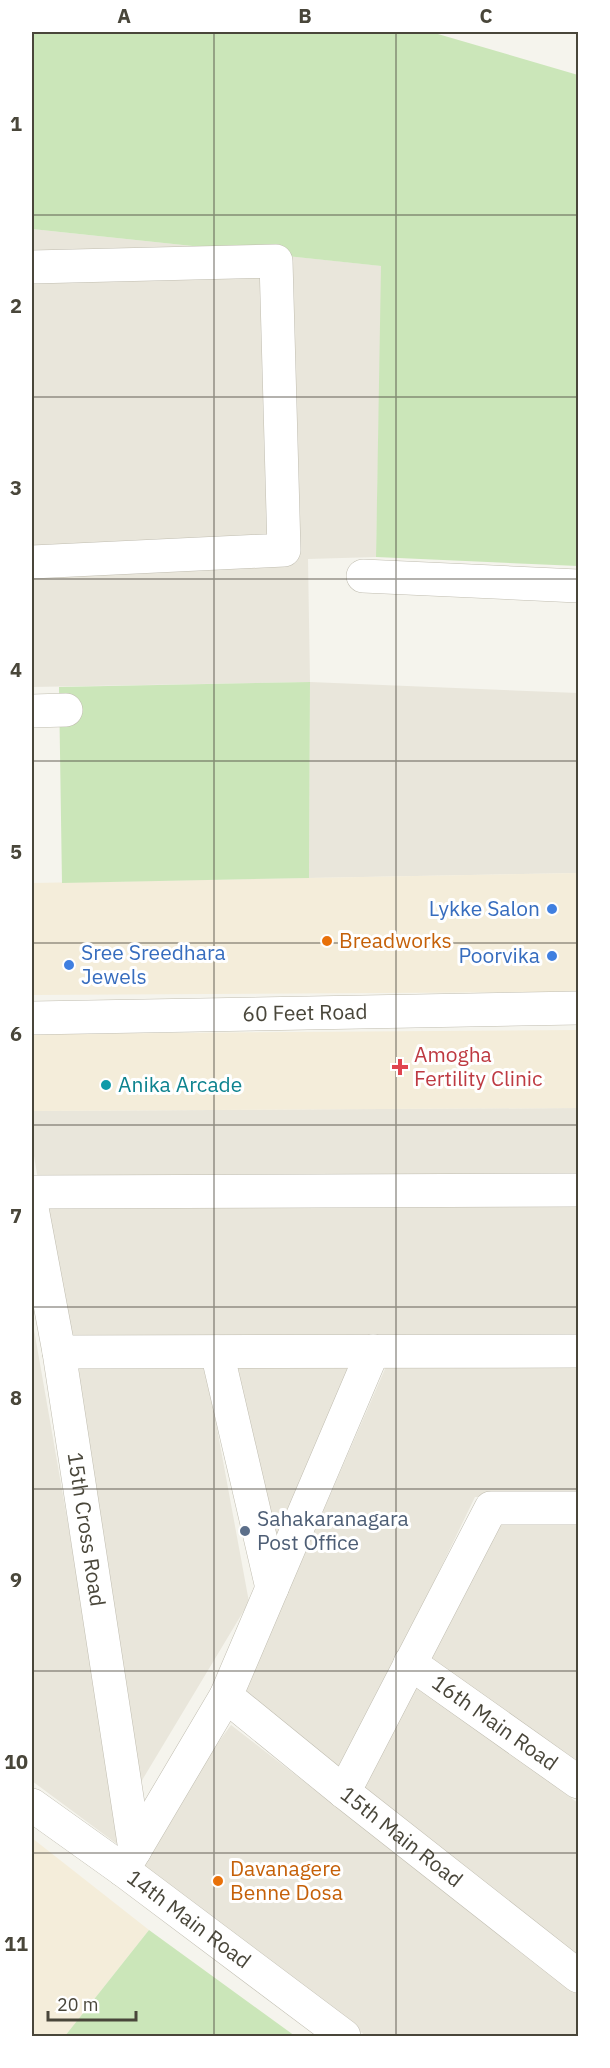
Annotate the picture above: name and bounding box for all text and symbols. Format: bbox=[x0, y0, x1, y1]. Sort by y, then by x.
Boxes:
text: A bbox=[117, 2, 131, 29]
text: B bbox=[298, 2, 312, 29]
text: C bbox=[479, 2, 493, 29]
text: 1 bbox=[10, 110, 22, 137]
text: 2 bbox=[10, 292, 22, 319]
text: 3 bbox=[10, 474, 22, 501]
text: 4 bbox=[10, 656, 22, 683]
text: 5 bbox=[10, 838, 22, 865]
place label: Lykke Salon bbox=[429, 894, 540, 922]
marker: Lykke Salon bbox=[545, 902, 559, 916]
place label: Breadworks bbox=[339, 926, 452, 954]
marker: Breadworks bbox=[320, 934, 334, 948]
place label: Sree Sreedhara Jewels bbox=[81, 938, 226, 990]
place label: Poorvika bbox=[458, 941, 540, 969]
marker: Poorvika bbox=[545, 949, 559, 963]
marker: Sree Sreedhara Jewels bbox=[62, 958, 76, 972]
street label: 60 Feet Road bbox=[242, 997, 368, 1027]
text: 6 bbox=[10, 1020, 22, 1047]
place label: Amogha Fertility Clinic bbox=[414, 1040, 543, 1092]
marker: Amogha Fertility Clinic bbox=[391, 1058, 409, 1076]
place label: Anika Arcade bbox=[118, 1070, 242, 1098]
marker: Anika Arcade bbox=[99, 1078, 113, 1092]
text: 7 bbox=[10, 1202, 22, 1229]
text: 8 bbox=[10, 1384, 22, 1411]
street label: 15th Cross Road bbox=[61, 1450, 113, 1608]
place label: Sahakaranagara Post Office bbox=[257, 1504, 409, 1556]
marker: Sahakaranagara Post Office bbox=[238, 1524, 252, 1538]
text: 9 bbox=[10, 1566, 22, 1593]
street label: 16th Main Road bbox=[427, 1668, 564, 1777]
text: 10 bbox=[4, 1748, 28, 1775]
street label: 15th Main Road bbox=[335, 1779, 469, 1893]
place label: Davanagere Benne Dosa bbox=[230, 1854, 343, 1906]
street label: 14th Main Road bbox=[122, 1863, 257, 1974]
marker: Davanagere Benne Dosa bbox=[211, 1874, 225, 1888]
text: 11 bbox=[4, 1930, 28, 1957]
scale bar bbox=[48, 1984, 136, 2022]
text: 20 m bbox=[57, 1993, 99, 2016]

